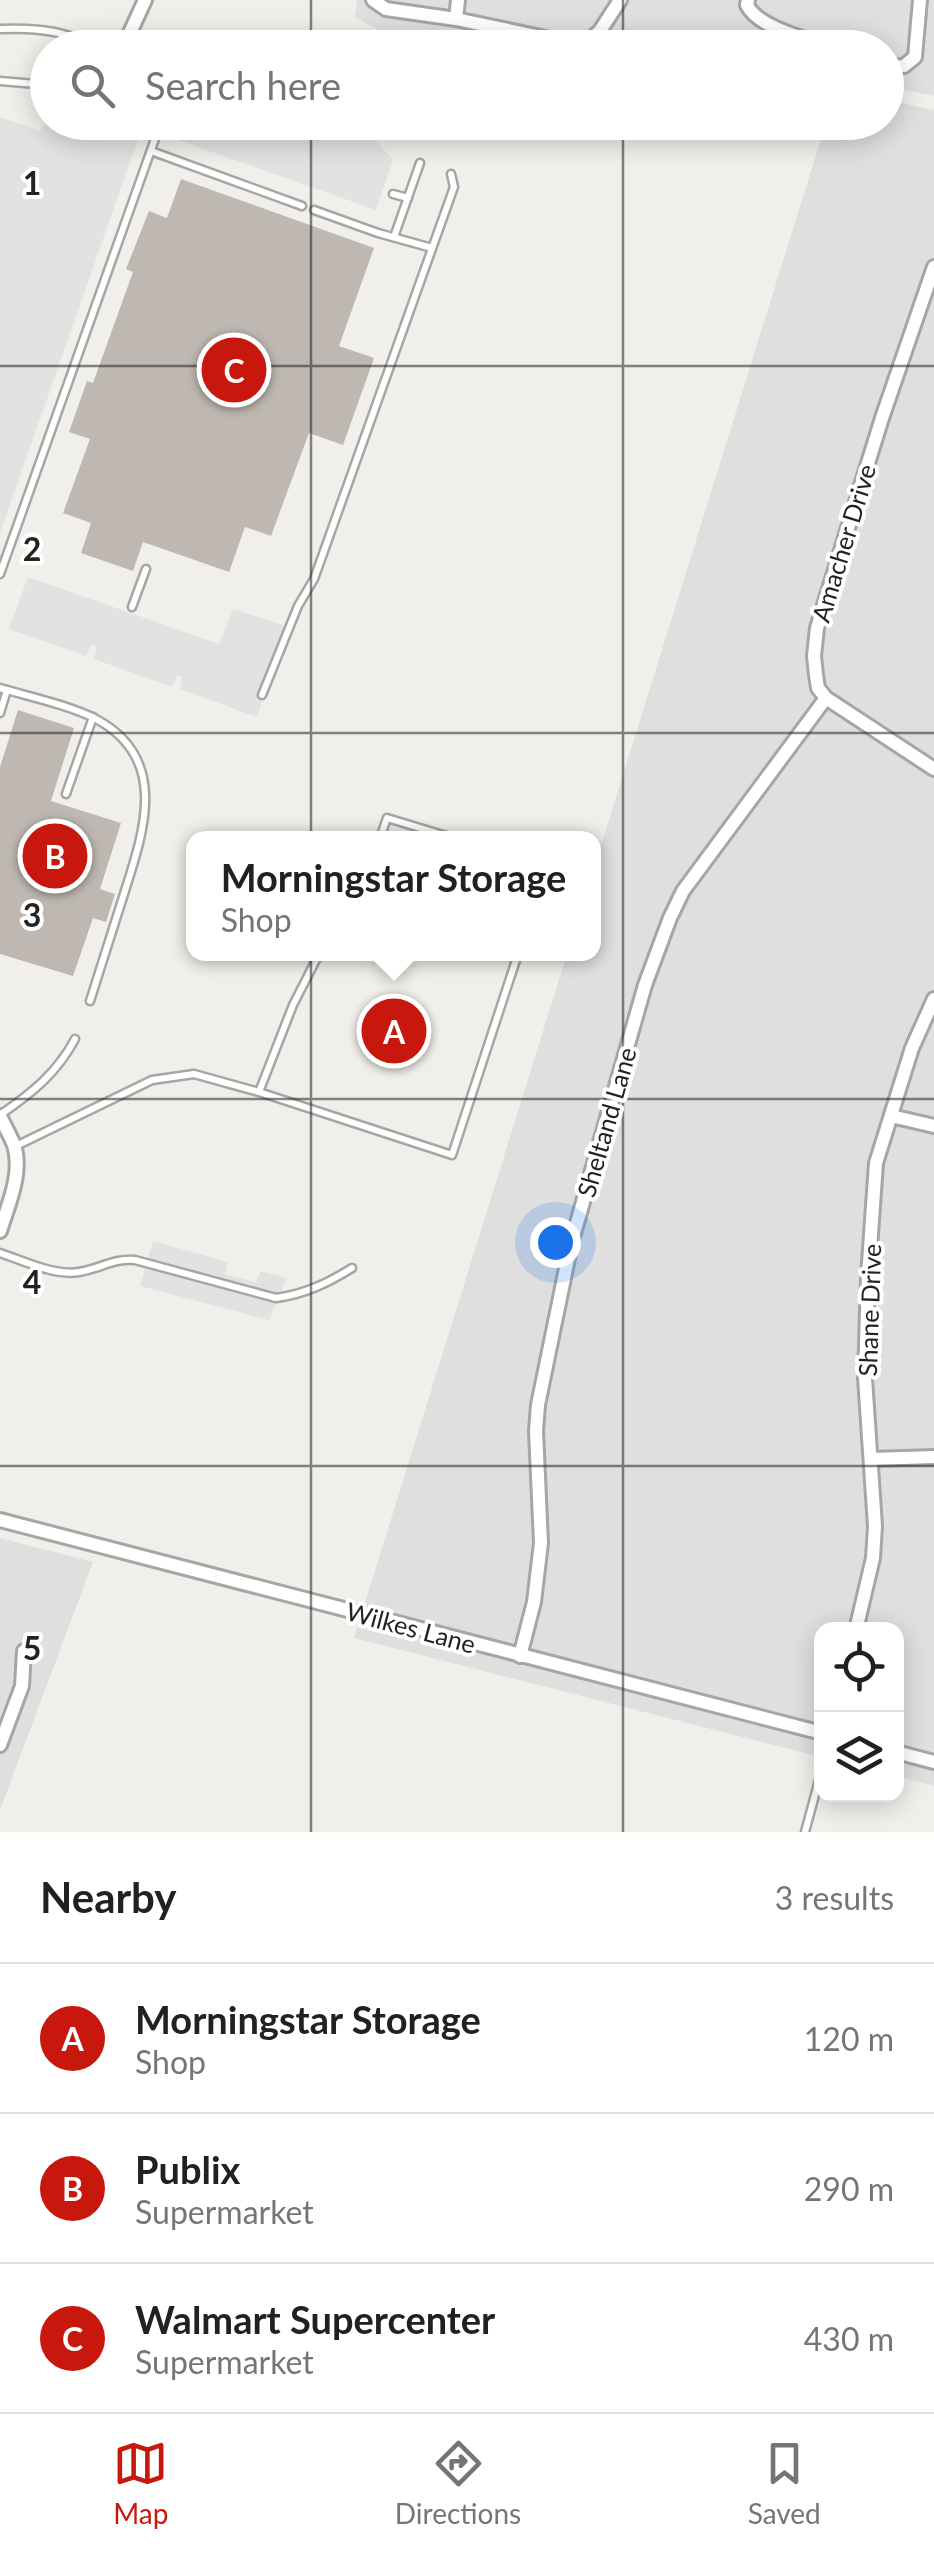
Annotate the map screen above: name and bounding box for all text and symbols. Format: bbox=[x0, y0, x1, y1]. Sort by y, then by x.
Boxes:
search box bbox=[30, 30, 904, 140]
icon: search bbox=[65, 58, 120, 113]
text: Search here bbox=[145, 62, 341, 108]
text: 1 bbox=[23, 163, 41, 202]
pin: C bbox=[202, 332, 266, 408]
street label: Amacher Drive bbox=[805, 460, 881, 626]
text: 2 bbox=[23, 529, 41, 568]
pin: B bbox=[22, 818, 88, 894]
popup bbox=[186, 831, 601, 961]
text: Morningstar Storage bbox=[221, 854, 566, 900]
text: 3 bbox=[23, 895, 41, 934]
text: Shop bbox=[221, 900, 292, 939]
pin: A bbox=[362, 994, 426, 1068]
street label: Sheltand Lane bbox=[570, 1044, 642, 1200]
your location bbox=[530, 1217, 581, 1268]
street label: Shane Drive bbox=[852, 1243, 886, 1377]
text: 4 bbox=[23, 1262, 41, 1301]
street label: Wilkes Lane bbox=[343, 1595, 479, 1659]
map controls bbox=[814, 1622, 904, 1802]
button: locate bbox=[814, 1622, 904, 1712]
text: 5 bbox=[23, 1628, 41, 1667]
button: layers bbox=[814, 1712, 904, 1802]
text: Nearby bbox=[40, 1872, 177, 1922]
text: 3 results bbox=[775, 1878, 894, 1917]
text: Morningstar Storage bbox=[135, 1996, 481, 2042]
text: A bbox=[61, 2019, 84, 2058]
text: 120 m bbox=[804, 2019, 894, 2058]
text: Shop bbox=[135, 2042, 206, 2081]
text: Publix bbox=[135, 2146, 240, 2192]
text: B bbox=[62, 2169, 83, 2208]
text: 290 m bbox=[804, 2169, 894, 2208]
text: Supermarket bbox=[135, 2192, 314, 2231]
text: Walmart Supercenter bbox=[135, 2296, 495, 2342]
text: C bbox=[62, 2319, 83, 2358]
text: 430 m bbox=[804, 2319, 894, 2358]
text: Supermarket bbox=[135, 2342, 314, 2381]
tab: Map bbox=[113, 2436, 168, 2530]
tab: Directions bbox=[395, 2436, 521, 2530]
tab: Saved bbox=[748, 2436, 821, 2530]

